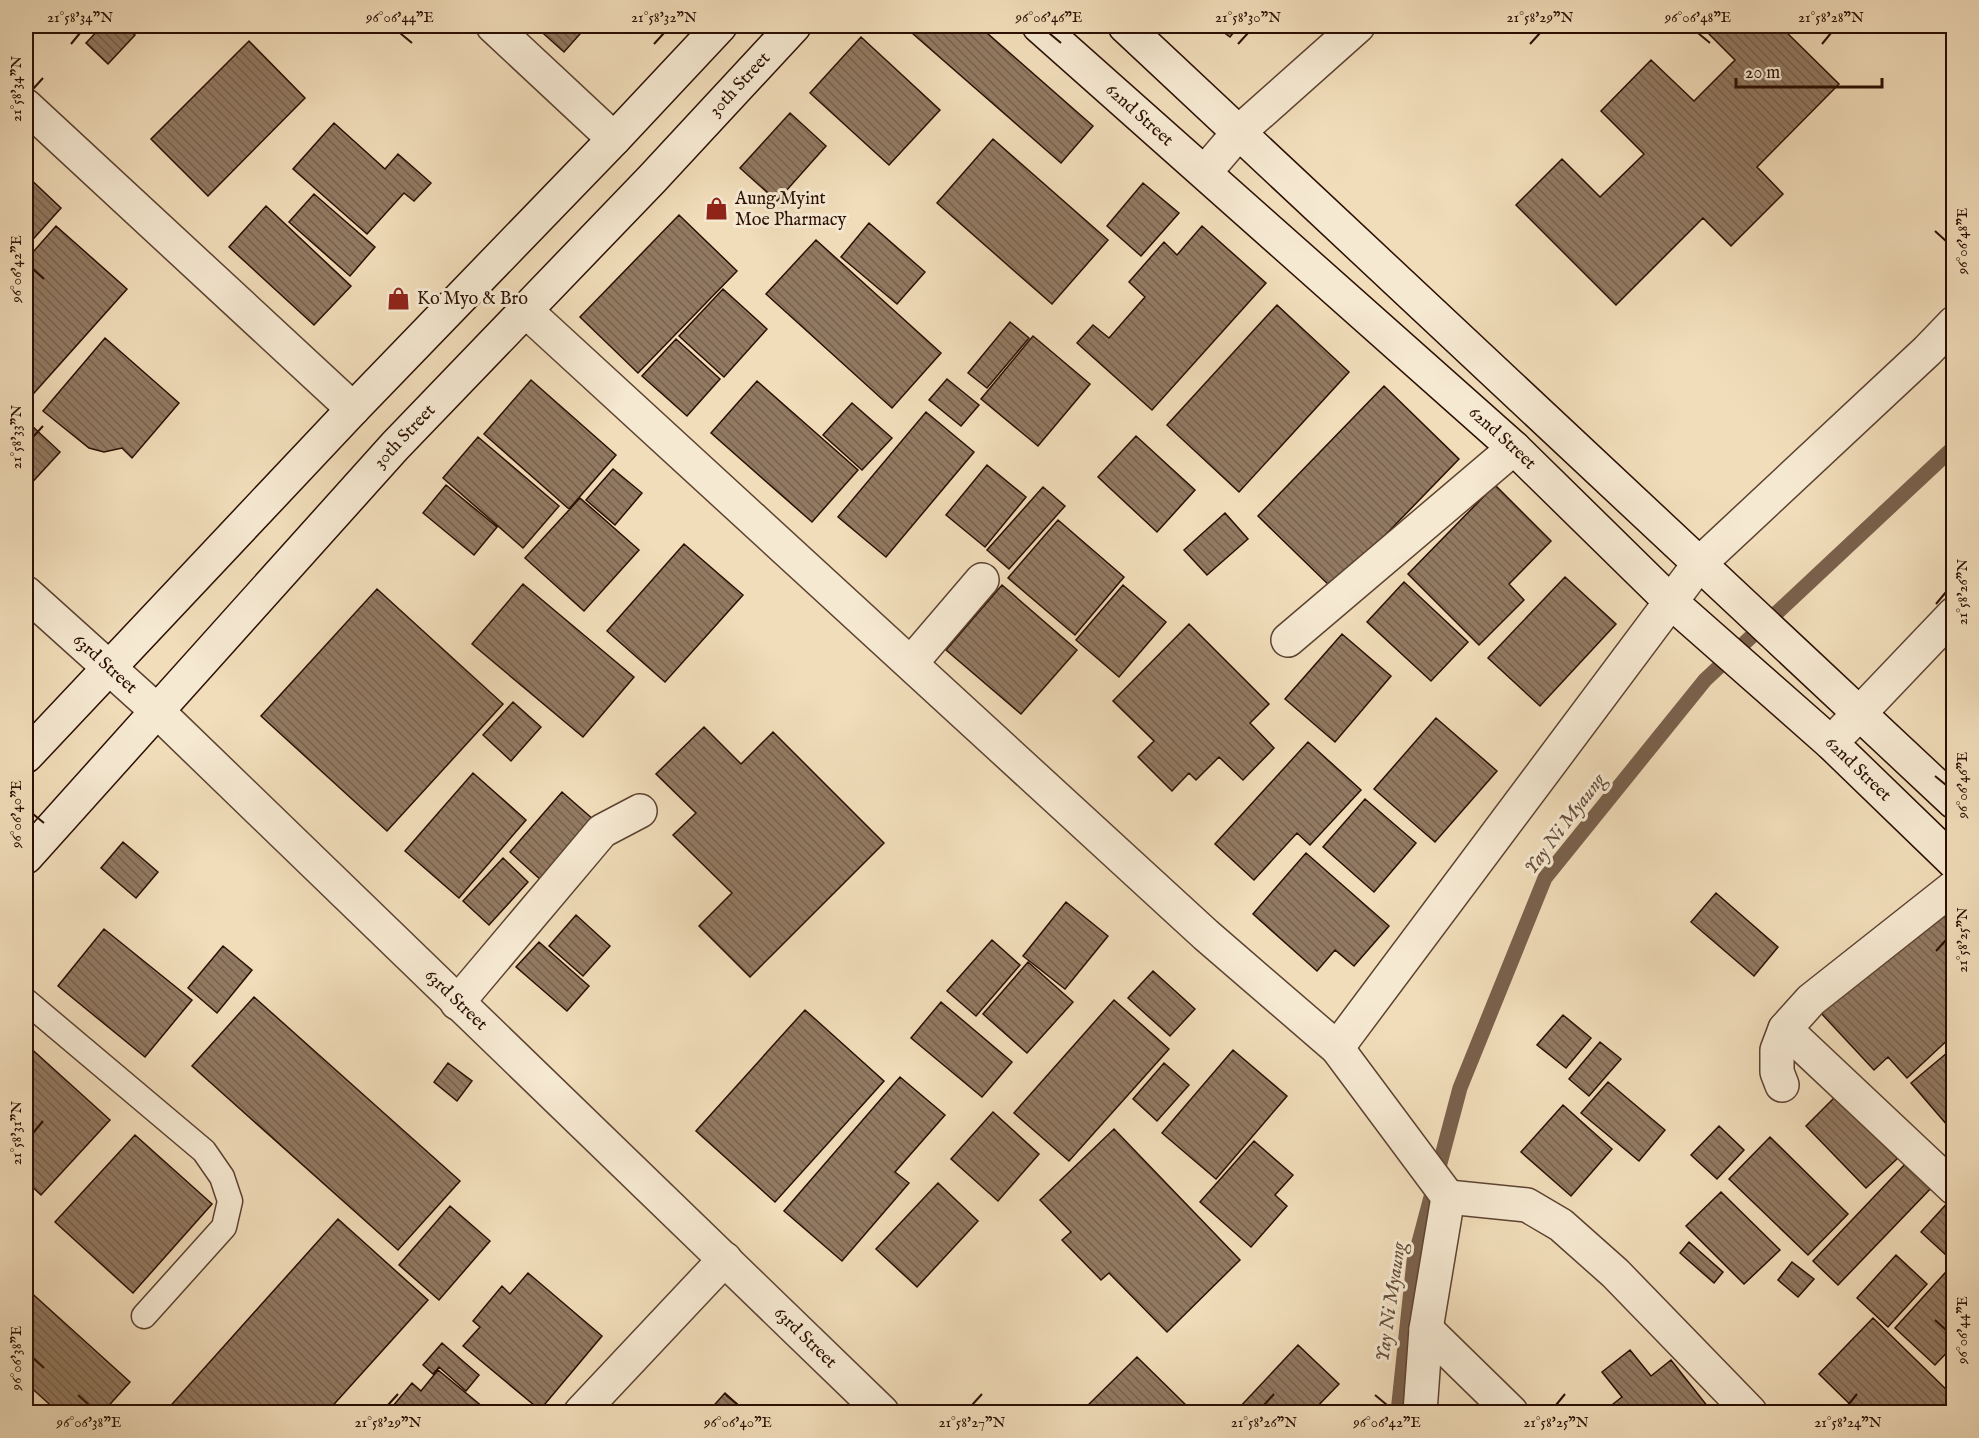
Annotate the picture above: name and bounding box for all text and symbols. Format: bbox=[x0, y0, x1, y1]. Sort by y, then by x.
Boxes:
text: 21°58'34"N bbox=[47, 8, 113, 27]
text: 96°06'44"E bbox=[365, 8, 434, 27]
text: 21°58'32"N bbox=[631, 8, 697, 27]
text: 96°06'46"E bbox=[1015, 8, 1083, 27]
text: 21°58'30"N bbox=[1215, 8, 1281, 27]
text: 21°58'29"N bbox=[1507, 8, 1573, 27]
text: 96°06'48"E bbox=[1664, 8, 1731, 27]
text: 21°58'28"N bbox=[1798, 8, 1864, 27]
street label: 30th Street bbox=[704, 47, 775, 122]
scale bar bbox=[1736, 51, 1882, 89]
text: 21°58'34"N bbox=[7, 56, 26, 122]
text: 20 m bbox=[1745, 62, 1780, 85]
street label: 62nd Street bbox=[1100, 79, 1178, 151]
place label: Aung Myint Moe Pharmacy bbox=[734, 188, 846, 232]
shop icon: Aung Myint Moe Pharmacy bbox=[704, 196, 730, 222]
text: 96°06'48"E bbox=[1953, 208, 1972, 275]
text: 96°06'42"E bbox=[7, 235, 26, 304]
shop icon: Ko Myo & Bro bbox=[386, 286, 412, 312]
place label: Ko Myo & Bro bbox=[417, 288, 528, 311]
street label: 30th Street bbox=[369, 399, 441, 473]
street label: 62nd Street bbox=[1463, 401, 1541, 475]
text: 21°58'33"N bbox=[7, 405, 26, 469]
text: 21°58'26"N bbox=[1953, 559, 1972, 625]
street label: 63rd Street bbox=[68, 629, 142, 699]
street label: 62nd Street bbox=[1820, 731, 1896, 806]
text: 96°06'46"E bbox=[1953, 752, 1972, 820]
water label: Yay Ni Myaung bbox=[1519, 767, 1613, 880]
text: 96°06'40"E bbox=[7, 780, 26, 849]
text: 21°58'25"N bbox=[1953, 907, 1972, 973]
street label: 63rd Street bbox=[419, 964, 492, 1036]
text: 21°58'31"N bbox=[7, 1101, 26, 1165]
water label: Yay Ni Myaung bbox=[1370, 1239, 1413, 1363]
text: 96°06'44"E bbox=[1953, 1296, 1972, 1365]
street label: 63rd Street bbox=[769, 1302, 842, 1374]
text: 96°06'38"E bbox=[7, 1326, 26, 1391]
text: 96°06'38"E bbox=[56, 1413, 121, 1432]
text: 21°58'29"N bbox=[355, 1413, 421, 1432]
text: 96°06'40"E bbox=[703, 1413, 772, 1432]
text: 21°58'27"N bbox=[938, 1413, 1006, 1432]
text: 21°58'26"N bbox=[1231, 1413, 1297, 1432]
text: 96°06'42"E bbox=[1352, 1413, 1421, 1432]
text: 21°58'25"N bbox=[1523, 1413, 1589, 1432]
text: 21°58'24"N bbox=[1814, 1413, 1882, 1432]

